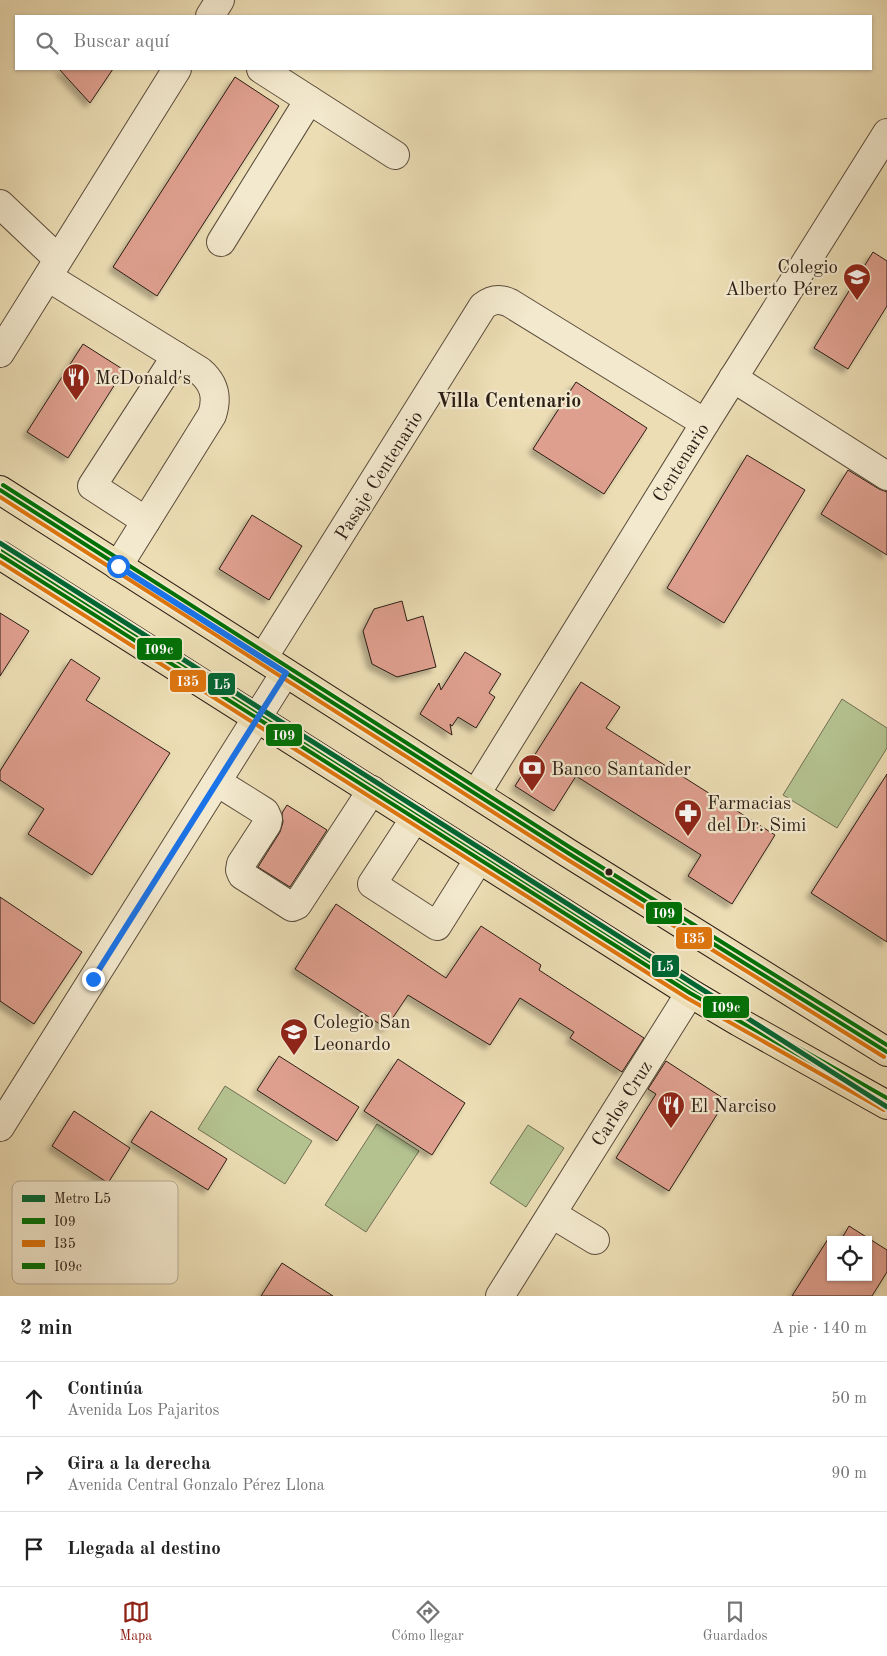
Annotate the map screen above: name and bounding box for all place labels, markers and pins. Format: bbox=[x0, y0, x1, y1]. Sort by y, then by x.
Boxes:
place label: Colegio Alberto Pérez bbox=[725, 259, 838, 300]
school or university icon: Colegio Alberto Pérez bbox=[842, 262, 872, 301]
restaurant icon: McDonald's bbox=[61, 362, 91, 401]
place label: McDonald's bbox=[95, 370, 191, 389]
bank icon: Banco Santander bbox=[517, 753, 547, 792]
place label: Banco Santander bbox=[551, 761, 691, 780]
place label: Farmacias del Dr. Simi bbox=[707, 795, 806, 836]
pharmacy icon: Farmacias del Dr. Simi bbox=[673, 798, 703, 837]
unlabelled marker bbox=[604, 867, 614, 877]
place label: Colegio San Leonardo bbox=[313, 1014, 411, 1055]
school or university icon: Colegio San Leonardo bbox=[279, 1017, 309, 1056]
restaurant icon: El Narciso bbox=[656, 1090, 686, 1129]
place label: El Narciso bbox=[690, 1098, 776, 1117]

